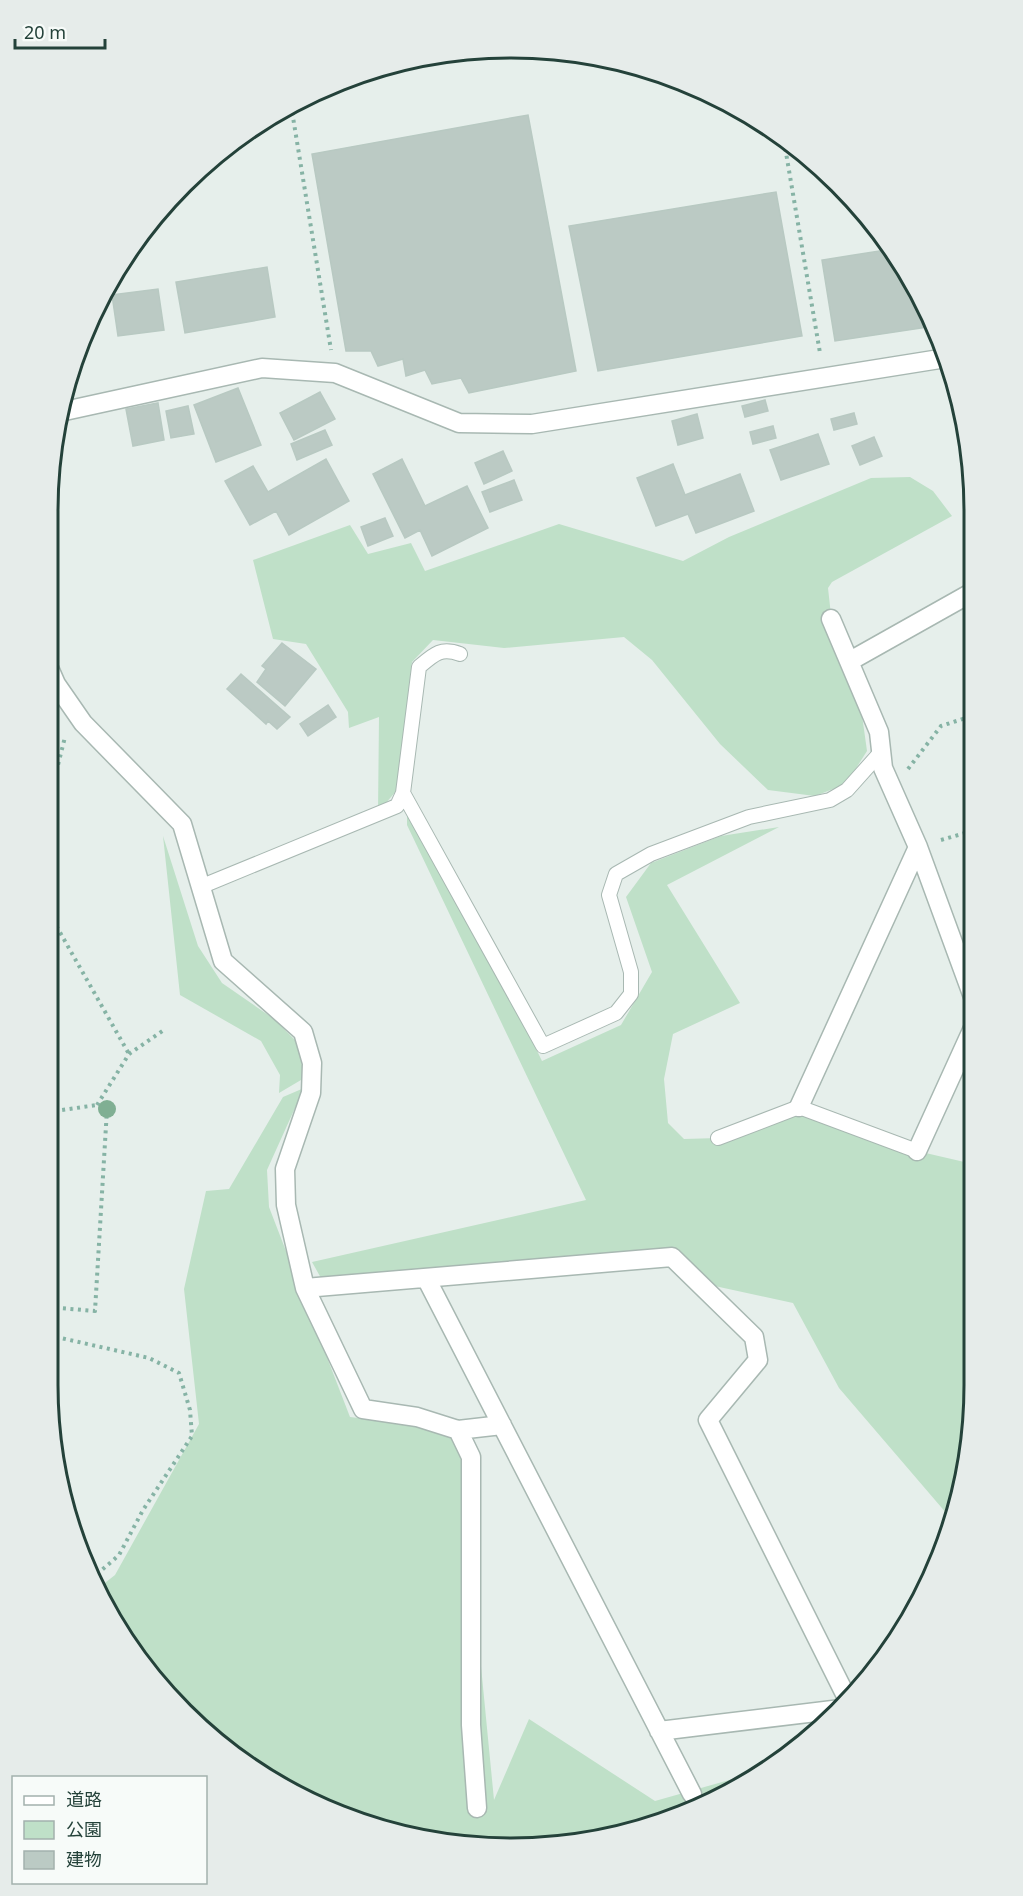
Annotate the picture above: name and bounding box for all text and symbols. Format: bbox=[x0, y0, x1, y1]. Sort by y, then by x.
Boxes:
scale bar bbox=[15, 12, 105, 50]
text: 20 m bbox=[24, 20, 66, 44]
legend bbox=[12, 1776, 207, 1884]
text: 道路 bbox=[66, 1787, 102, 1811]
text: 公園 bbox=[66, 1817, 102, 1841]
text: 建物 bbox=[66, 1847, 102, 1871]

